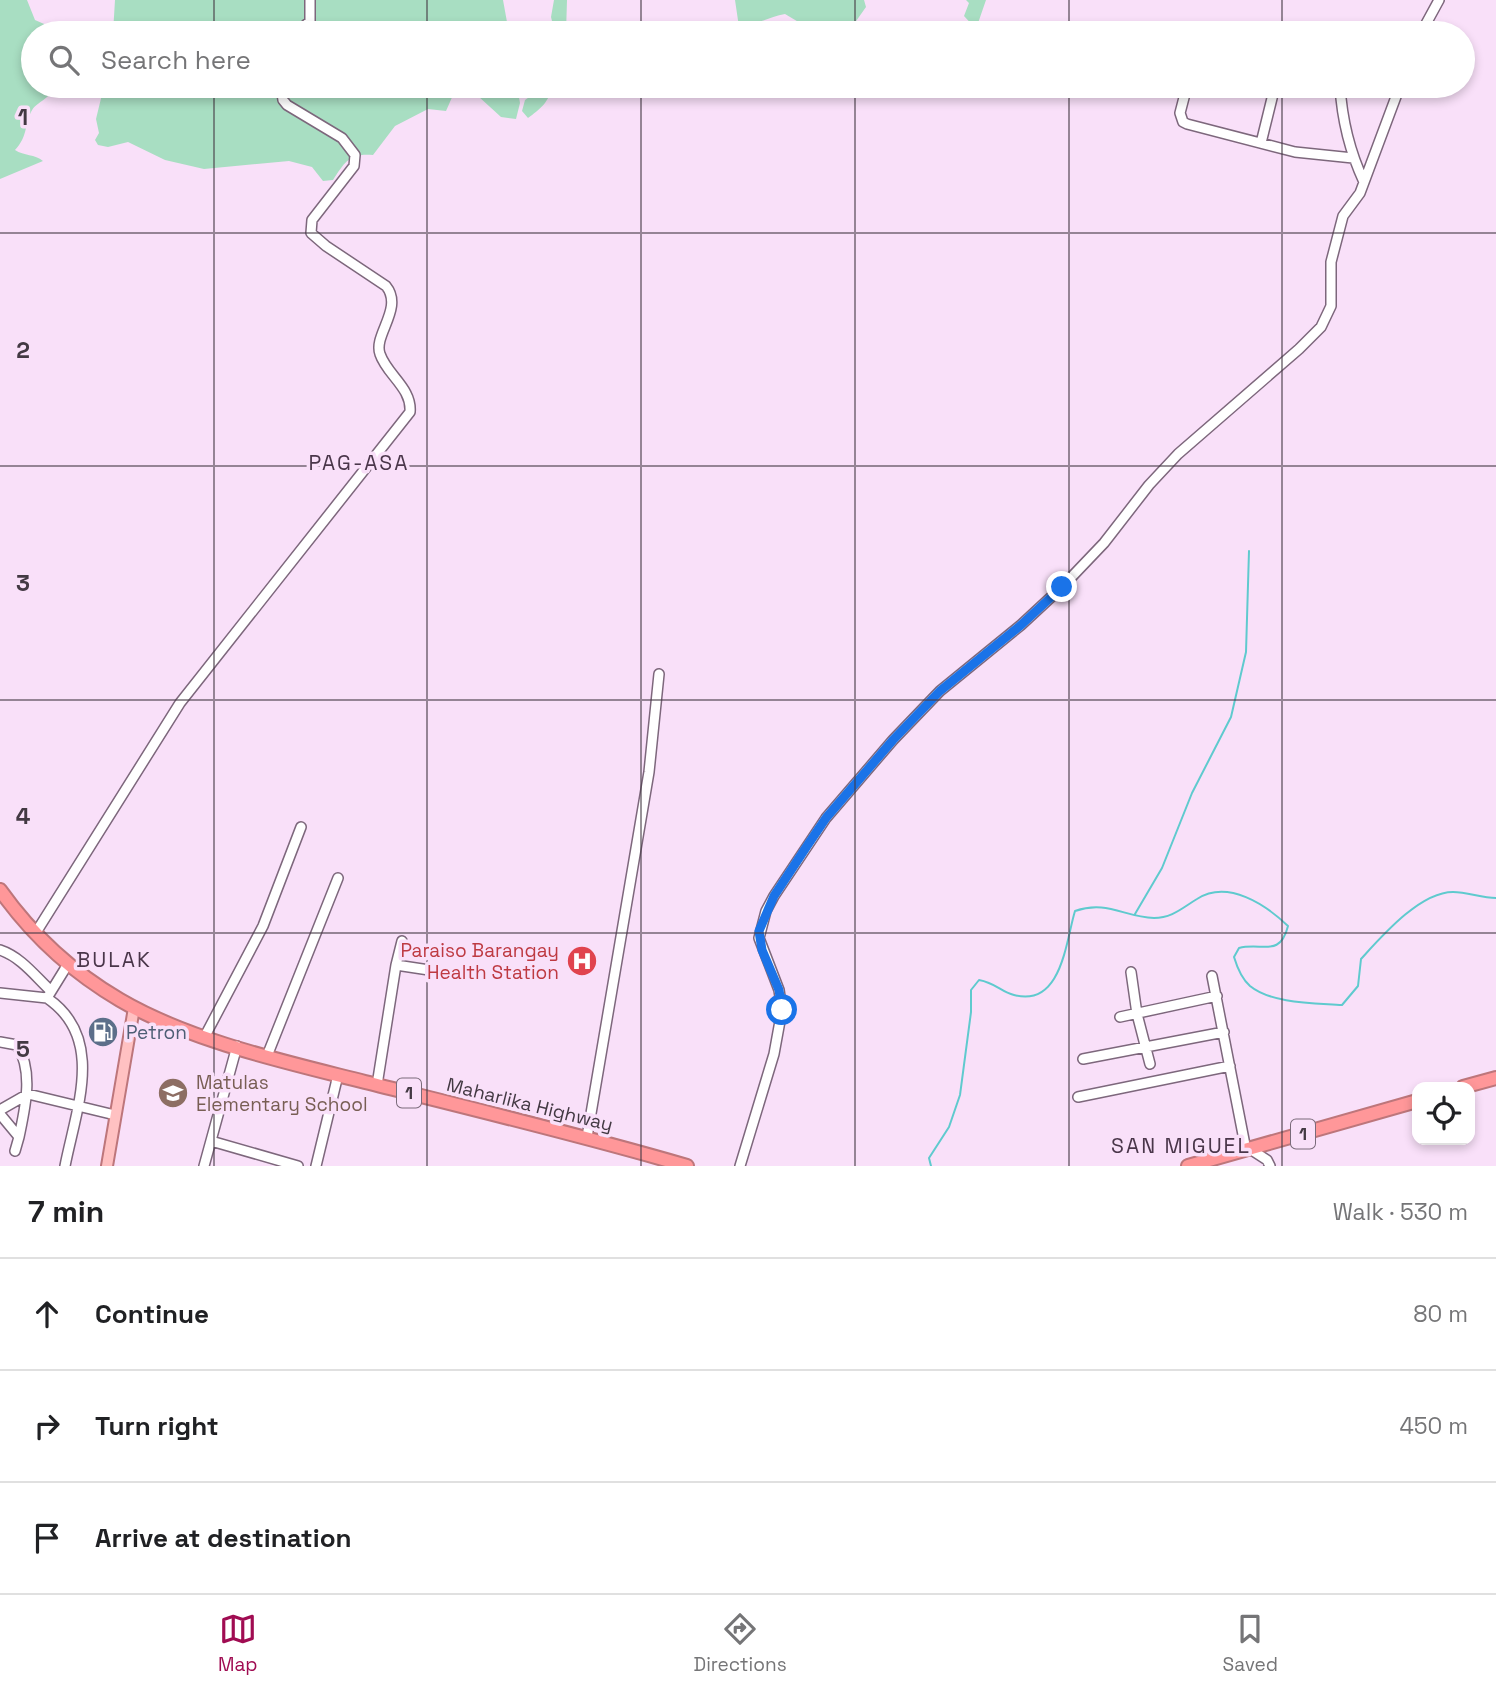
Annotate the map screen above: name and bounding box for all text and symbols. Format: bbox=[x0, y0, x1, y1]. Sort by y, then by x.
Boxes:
search box bbox=[21, 21, 1475, 98]
icon: search bbox=[45, 41, 83, 79]
text: Search here bbox=[101, 43, 251, 77]
text: 1 bbox=[18, 102, 28, 132]
text: 2 bbox=[16, 335, 30, 365]
district label: PAG-ASA bbox=[309, 449, 409, 476]
text: 3 bbox=[16, 568, 30, 598]
route end bbox=[1046, 571, 1077, 602]
text: 4 bbox=[16, 801, 31, 831]
place label: Paraiso Barangay Health Station bbox=[400, 938, 559, 985]
hospital icon: Paraiso Barangay Health Station bbox=[565, 944, 599, 978]
district label: BULAK bbox=[76, 946, 152, 973]
route start bbox=[766, 994, 797, 1025]
fuel station icon: Petron bbox=[86, 1015, 120, 1049]
place label: Petron bbox=[126, 1020, 187, 1045]
text: 5 bbox=[16, 1034, 30, 1064]
place label: Matulas Elementary School bbox=[196, 1070, 368, 1117]
street label: Maharlika Highway bbox=[444, 1072, 616, 1137]
school or university icon: Matulas Elementary School bbox=[156, 1076, 190, 1110]
road number: 1 bbox=[397, 1078, 421, 1108]
map controls bbox=[1412, 1082, 1475, 1145]
button: locate bbox=[1412, 1082, 1475, 1145]
road number: 1 bbox=[1291, 1120, 1315, 1148]
district label: SAN MIGUEL bbox=[1111, 1132, 1251, 1159]
text: 7 min bbox=[28, 1192, 104, 1231]
text: Walk · 530 m bbox=[1333, 1197, 1468, 1227]
icon: ahead bbox=[28, 1295, 66, 1333]
text: Continue bbox=[95, 1297, 209, 1331]
text: 80 m bbox=[1413, 1299, 1468, 1329]
icon: right bbox=[28, 1407, 66, 1445]
text: Turn right bbox=[95, 1409, 219, 1443]
text: 450 m bbox=[1399, 1411, 1468, 1441]
icon: arrive bbox=[28, 1519, 66, 1557]
text: Arrive at destination bbox=[95, 1521, 352, 1555]
tab: Map bbox=[218, 1610, 258, 1677]
tab: Directions bbox=[694, 1610, 787, 1677]
tab: Saved bbox=[1223, 1610, 1278, 1677]

